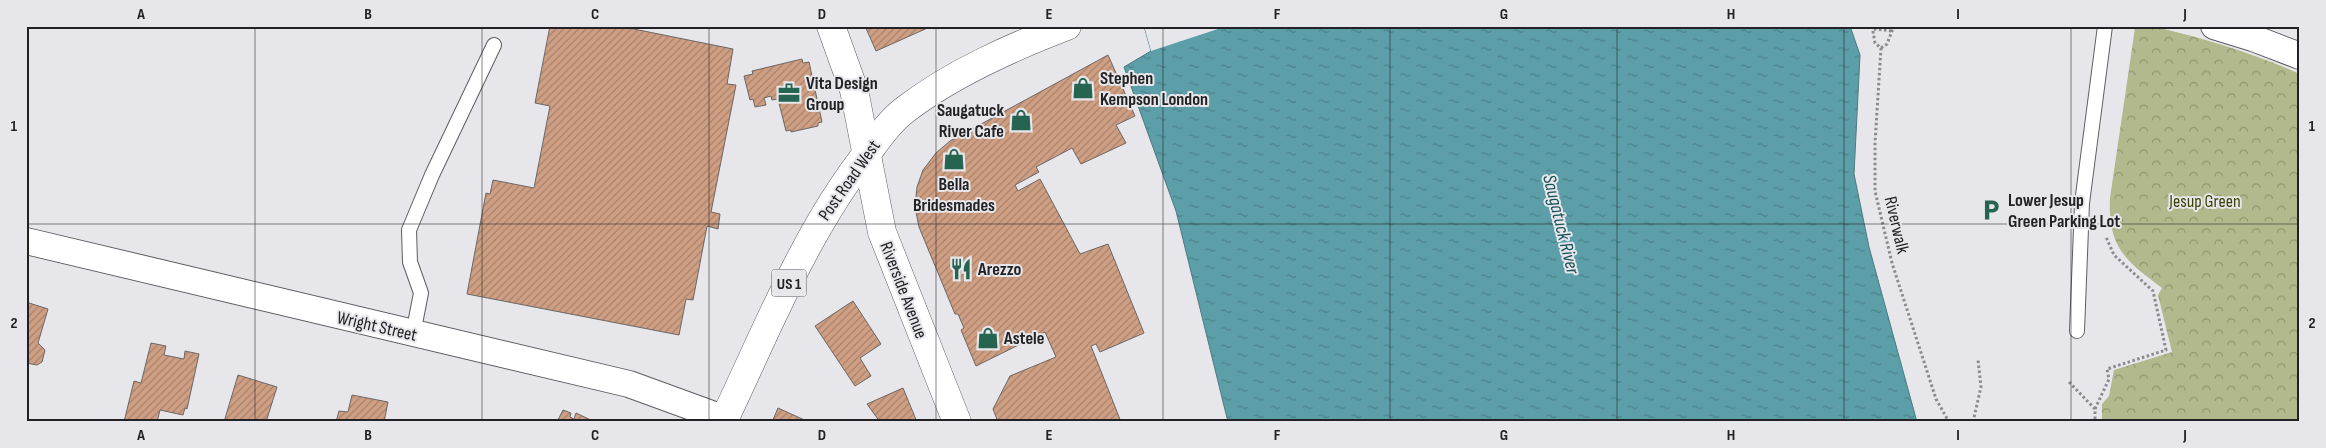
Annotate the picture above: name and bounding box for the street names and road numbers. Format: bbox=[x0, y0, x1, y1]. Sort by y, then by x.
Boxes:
street label: Post Road West bbox=[814, 136, 885, 225]
street label: Riverwalk bbox=[1880, 194, 1913, 256]
street label: Riverside Avenue bbox=[875, 239, 932, 342]
road number: US 1 bbox=[772, 270, 806, 296]
street label: Wright Street bbox=[335, 307, 419, 346]

